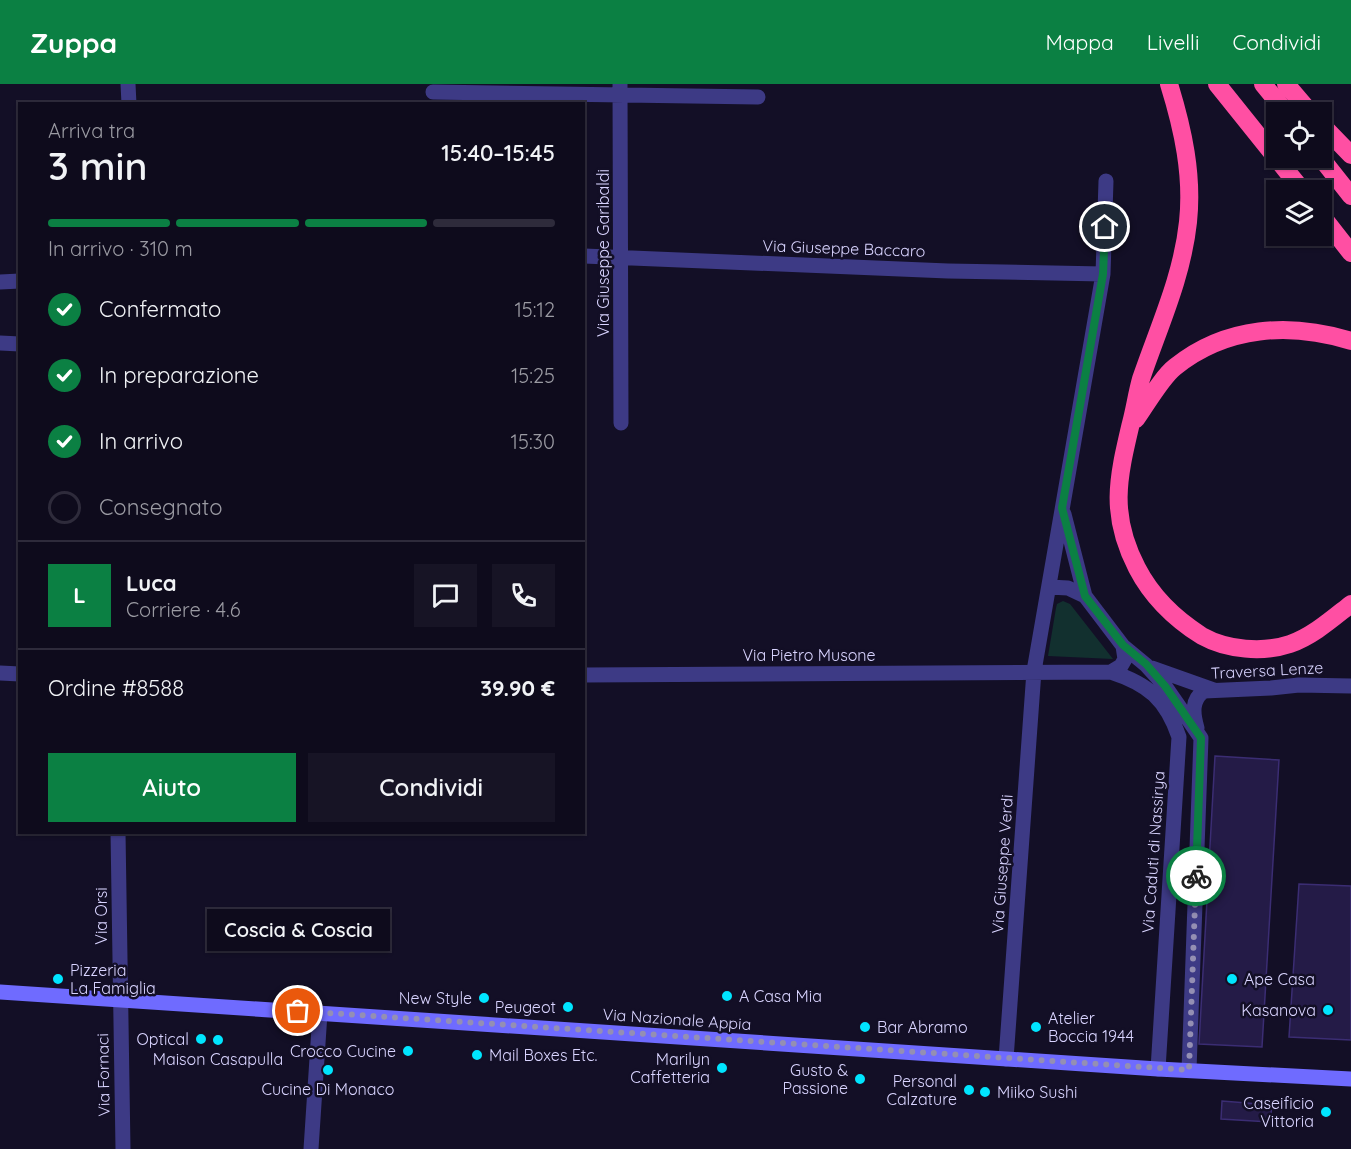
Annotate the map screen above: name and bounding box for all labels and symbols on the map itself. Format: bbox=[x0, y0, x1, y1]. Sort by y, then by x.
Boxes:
street label: Via Giuseppe Garibaldi bbox=[593, 169, 613, 337]
pin bbox=[1079, 201, 1130, 252]
street label: Via Giuseppe Baccaro bbox=[762, 235, 926, 261]
street label: Via Pietro Musone bbox=[742, 645, 876, 665]
street label: Traversa Lenze bbox=[1210, 657, 1324, 683]
street label: Via Caduti di Nassirya bbox=[1137, 770, 1169, 934]
street label: Via Giuseppe Verdi bbox=[987, 794, 1017, 934]
courier bbox=[1166, 846, 1226, 906]
street label: Via Orsi bbox=[91, 887, 111, 945]
callout: Coscia & Coscia bbox=[206, 909, 389, 951]
place label: Pizzeria La Famiglia bbox=[70, 960, 156, 998]
place label: Ape Casa bbox=[1244, 969, 1315, 989]
marker: Pizzeria La Famiglia bbox=[51, 972, 65, 986]
marker: Ape Casa bbox=[1225, 972, 1239, 986]
pin bbox=[272, 985, 323, 1036]
place label: A Casa Mia bbox=[739, 986, 822, 1006]
place label: New Style bbox=[399, 988, 472, 1008]
marker: A Casa Mia bbox=[720, 989, 734, 1003]
marker: New Style bbox=[477, 991, 491, 1005]
place label: Peugeot bbox=[495, 997, 556, 1017]
marker: Peugeot bbox=[561, 1000, 575, 1014]
place label: Kasanova bbox=[1241, 1000, 1316, 1020]
marker: Kasanova bbox=[1321, 1003, 1335, 1017]
street label: Via Nazionale Appia bbox=[602, 1004, 752, 1034]
place label: Atelier Boccia 1944 bbox=[1048, 1008, 1134, 1046]
place label: Bar Abramo bbox=[877, 1017, 968, 1037]
marker: Bar Abramo bbox=[858, 1020, 872, 1034]
marker: Atelier Boccia 1944 bbox=[1029, 1020, 1043, 1034]
place label: Optical bbox=[137, 1029, 189, 1049]
marker: Optical bbox=[194, 1032, 208, 1046]
street label: Via Fornaci bbox=[92, 1033, 114, 1117]
marker: Maison Casapulla bbox=[211, 1033, 225, 1047]
place label: Crocco Cucine bbox=[290, 1041, 396, 1061]
marker: Crocco Cucine bbox=[401, 1044, 415, 1058]
place label: Mail Boxes Etc. bbox=[489, 1045, 597, 1065]
marker: Mail Boxes Etc. bbox=[470, 1048, 484, 1062]
place label: Maison Casapulla bbox=[153, 1049, 283, 1069]
place label: Marilyn Caffetteria bbox=[630, 1049, 710, 1087]
place label: Gusto & Passione bbox=[782, 1060, 848, 1098]
marker: Marilyn Caffetteria bbox=[715, 1061, 729, 1075]
marker: Cucine Di Monaco bbox=[321, 1063, 335, 1077]
place label: Personal Calzature bbox=[886, 1071, 957, 1109]
marker: Gusto & Passione bbox=[853, 1072, 867, 1086]
place label: Cucine Di Monaco bbox=[261, 1079, 395, 1099]
place label: Miiko Sushi bbox=[997, 1082, 1077, 1102]
marker: Personal Calzature bbox=[962, 1083, 976, 1097]
marker: Miiko Sushi bbox=[978, 1085, 992, 1099]
place label: Caseificio Vittoria bbox=[1243, 1093, 1314, 1131]
marker: Caseificio Vittoria bbox=[1319, 1105, 1333, 1119]

